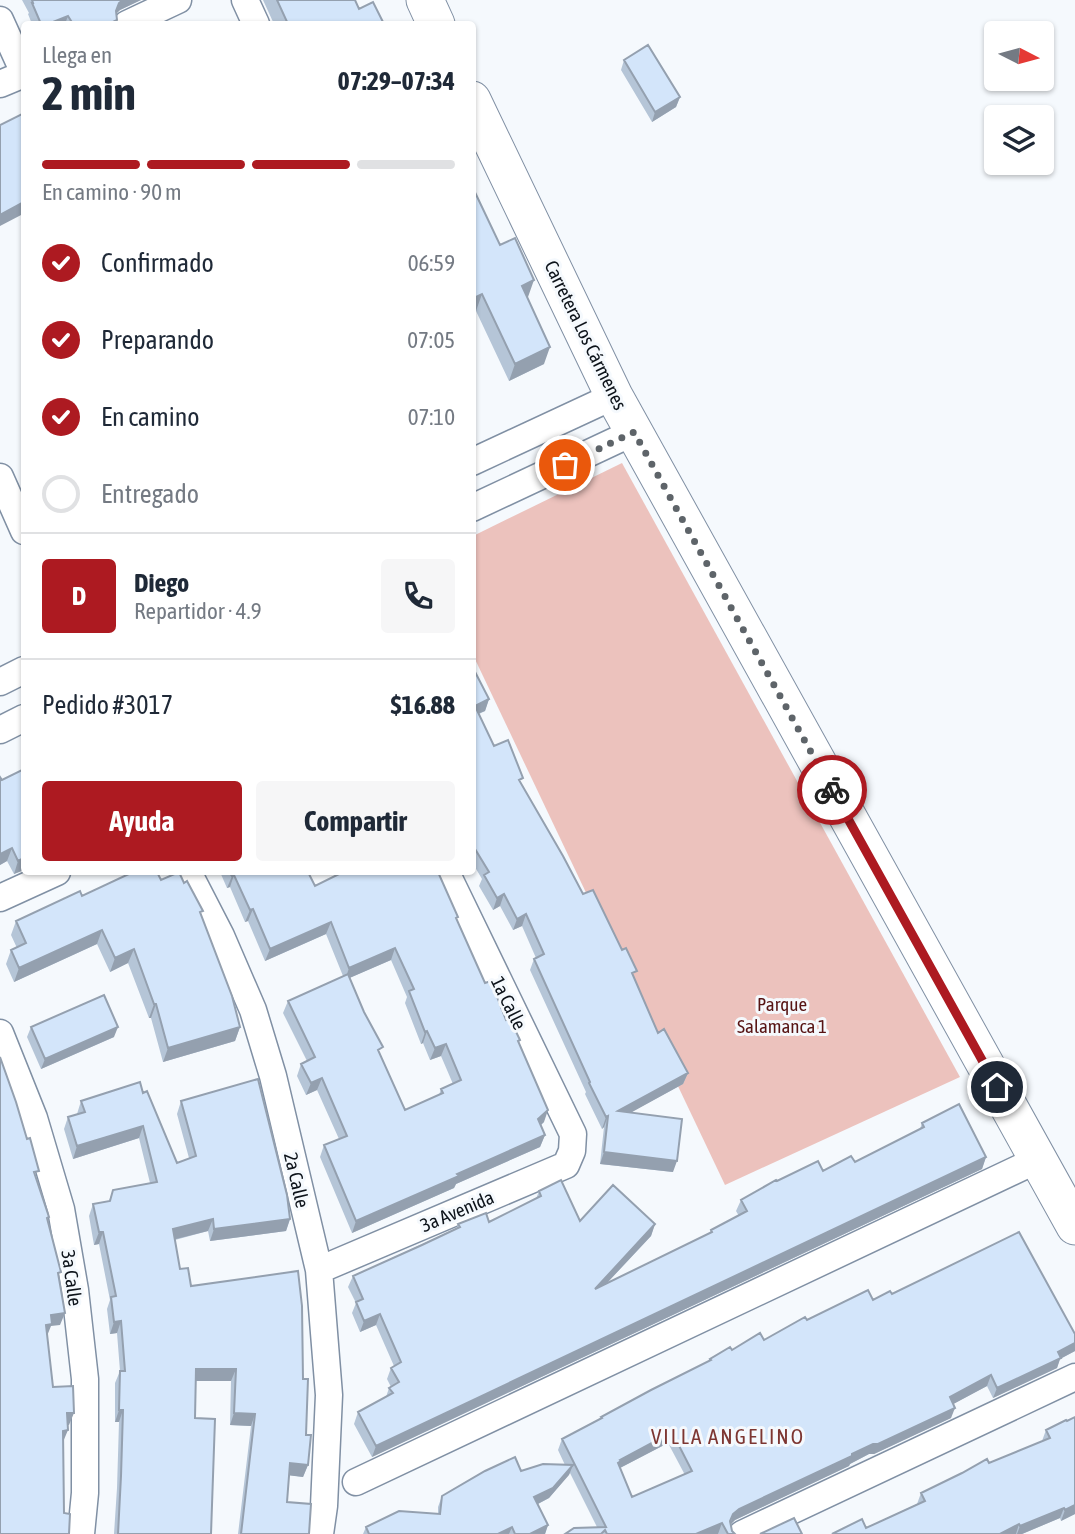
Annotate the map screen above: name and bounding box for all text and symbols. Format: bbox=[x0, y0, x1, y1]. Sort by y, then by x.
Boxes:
north arrow bbox=[984, 21, 1054, 91]
map controls bbox=[984, 21, 1054, 175]
text: Llega en bbox=[42, 42, 112, 68]
text: 07:29–07:34 bbox=[338, 66, 455, 96]
text: 2 min bbox=[42, 67, 136, 120]
button: layers bbox=[984, 105, 1054, 175]
text: En camino · 90 m bbox=[42, 179, 182, 205]
icon: check bbox=[42, 244, 80, 282]
text: Confirmado bbox=[101, 248, 214, 278]
text: 06:59 bbox=[408, 250, 455, 276]
street label: Carretera Los Cármenes bbox=[540, 257, 632, 413]
icon: check bbox=[42, 321, 80, 359]
text: Preparando bbox=[101, 325, 214, 355]
text: 07:05 bbox=[407, 327, 455, 353]
icon: check bbox=[42, 398, 80, 436]
text: En camino bbox=[101, 402, 200, 432]
text: 07:10 bbox=[408, 404, 455, 430]
pin bbox=[535, 435, 595, 495]
icon: bag bbox=[546, 446, 584, 484]
text: Entregado bbox=[101, 479, 199, 509]
button: phone bbox=[381, 559, 455, 633]
text: Diego bbox=[134, 568, 189, 598]
text: D bbox=[72, 581, 86, 611]
text: Repartidor · 4.9 bbox=[134, 598, 261, 624]
text: Pedido #3017 bbox=[42, 690, 173, 720]
text: $16.88 bbox=[391, 690, 455, 720]
courier bbox=[797, 755, 867, 825]
icon: bike bbox=[813, 771, 851, 809]
button: Ayuda bbox=[42, 781, 242, 861]
button: Compartir bbox=[256, 781, 455, 861]
street label: 1a Calle bbox=[487, 973, 531, 1033]
park label: Parque Salamanca 1 bbox=[737, 993, 827, 1037]
pin bbox=[967, 1057, 1027, 1117]
icon: home bbox=[978, 1068, 1016, 1106]
street label: 2a Calle bbox=[280, 1150, 314, 1210]
street label: 3a Avenida bbox=[417, 1186, 497, 1236]
street label: 3a Calle bbox=[57, 1249, 87, 1307]
district label: VILLA ANGELINO bbox=[651, 1424, 805, 1448]

